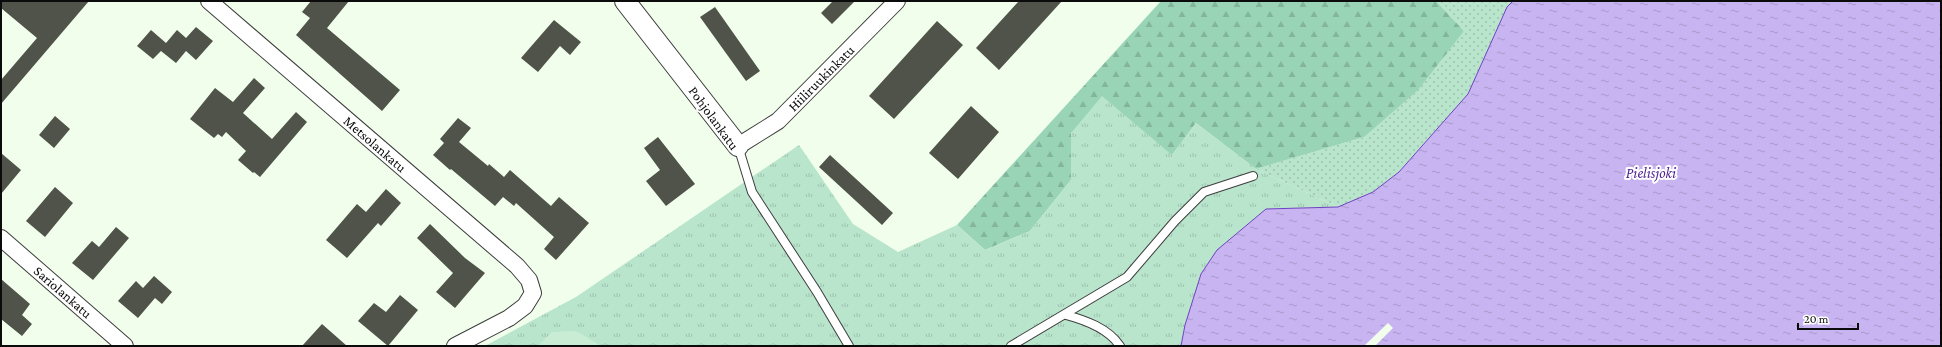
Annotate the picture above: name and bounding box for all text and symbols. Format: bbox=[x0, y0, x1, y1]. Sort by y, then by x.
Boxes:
street label: Hiiliruukinkatu bbox=[785, 41, 858, 114]
street label: Pohjolankatu bbox=[685, 83, 743, 154]
street label: Metsolankatu bbox=[340, 113, 410, 176]
water label: Pielisjoki bbox=[1626, 165, 1677, 182]
street label: Sariolankatu bbox=[31, 263, 96, 322]
scale bar bbox=[1798, 305, 1858, 331]
text: 20 m bbox=[1804, 312, 1829, 326]

